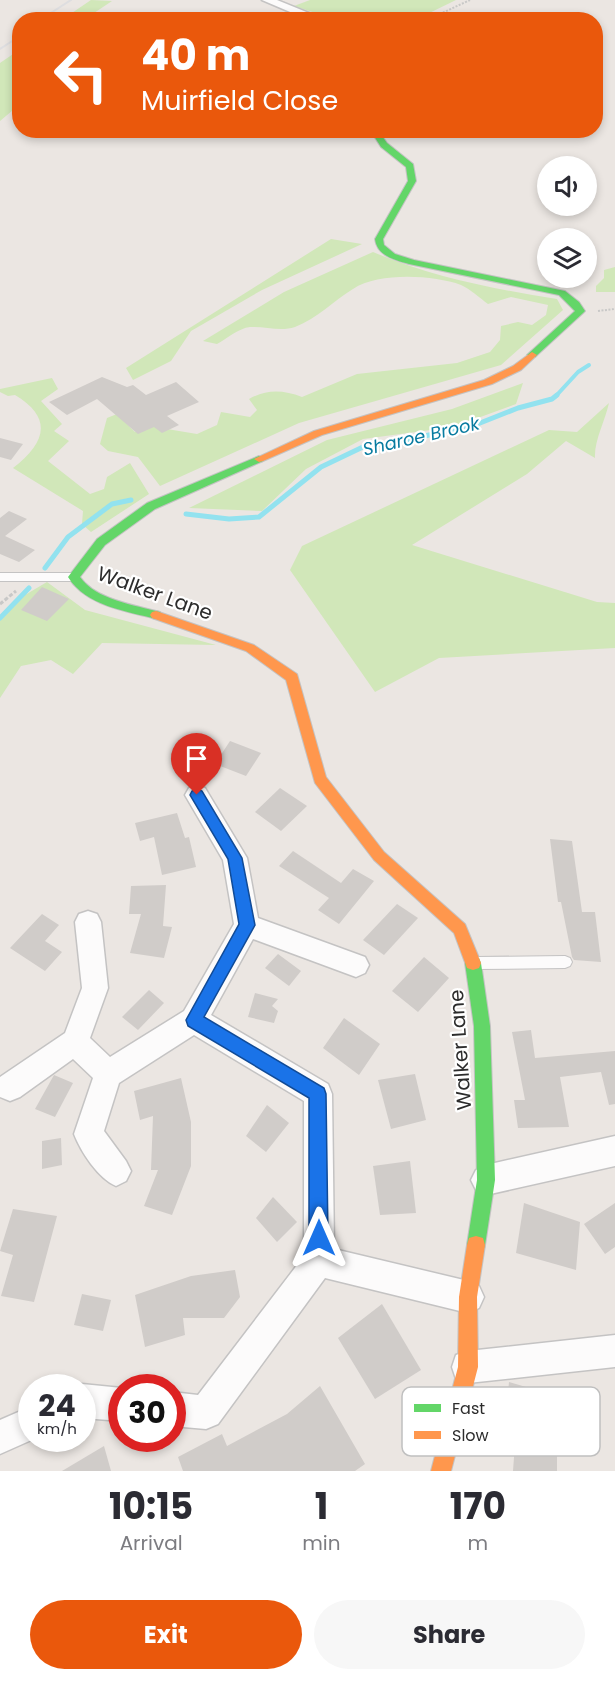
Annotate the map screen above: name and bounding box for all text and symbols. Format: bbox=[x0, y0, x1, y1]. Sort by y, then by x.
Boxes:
text: 40 m bbox=[141, 26, 250, 85]
icon: left bbox=[42, 36, 120, 114]
text: Muirfield Close bbox=[141, 82, 338, 119]
map controls bbox=[537, 156, 597, 288]
button: sound bbox=[537, 156, 597, 216]
button: layers bbox=[537, 228, 597, 288]
water label: Sharoe Brook bbox=[360, 410, 482, 462]
street label: Walker Lane bbox=[93, 559, 217, 627]
pin bbox=[171, 733, 222, 795]
icon: arrive bbox=[180, 742, 213, 775]
street label: Walker Lane bbox=[442, 989, 478, 1111]
position arrow bbox=[287, 1206, 351, 1270]
speed limit sign: 30 bbox=[108, 1374, 186, 1452]
text: 24 bbox=[38, 1384, 76, 1427]
legend bbox=[402, 1387, 600, 1456]
text: Fast bbox=[452, 1397, 485, 1420]
text: km/h bbox=[37, 1418, 77, 1439]
text: Slow bbox=[452, 1424, 489, 1447]
text: 10:15 bbox=[109, 1481, 193, 1532]
text: 1 bbox=[315, 1481, 328, 1532]
text: 170 bbox=[450, 1481, 506, 1532]
text: Arrival bbox=[120, 1529, 183, 1557]
text: min bbox=[302, 1529, 341, 1557]
text: m bbox=[467, 1529, 488, 1557]
button: Exit bbox=[30, 1600, 302, 1669]
button: Share bbox=[314, 1600, 585, 1669]

